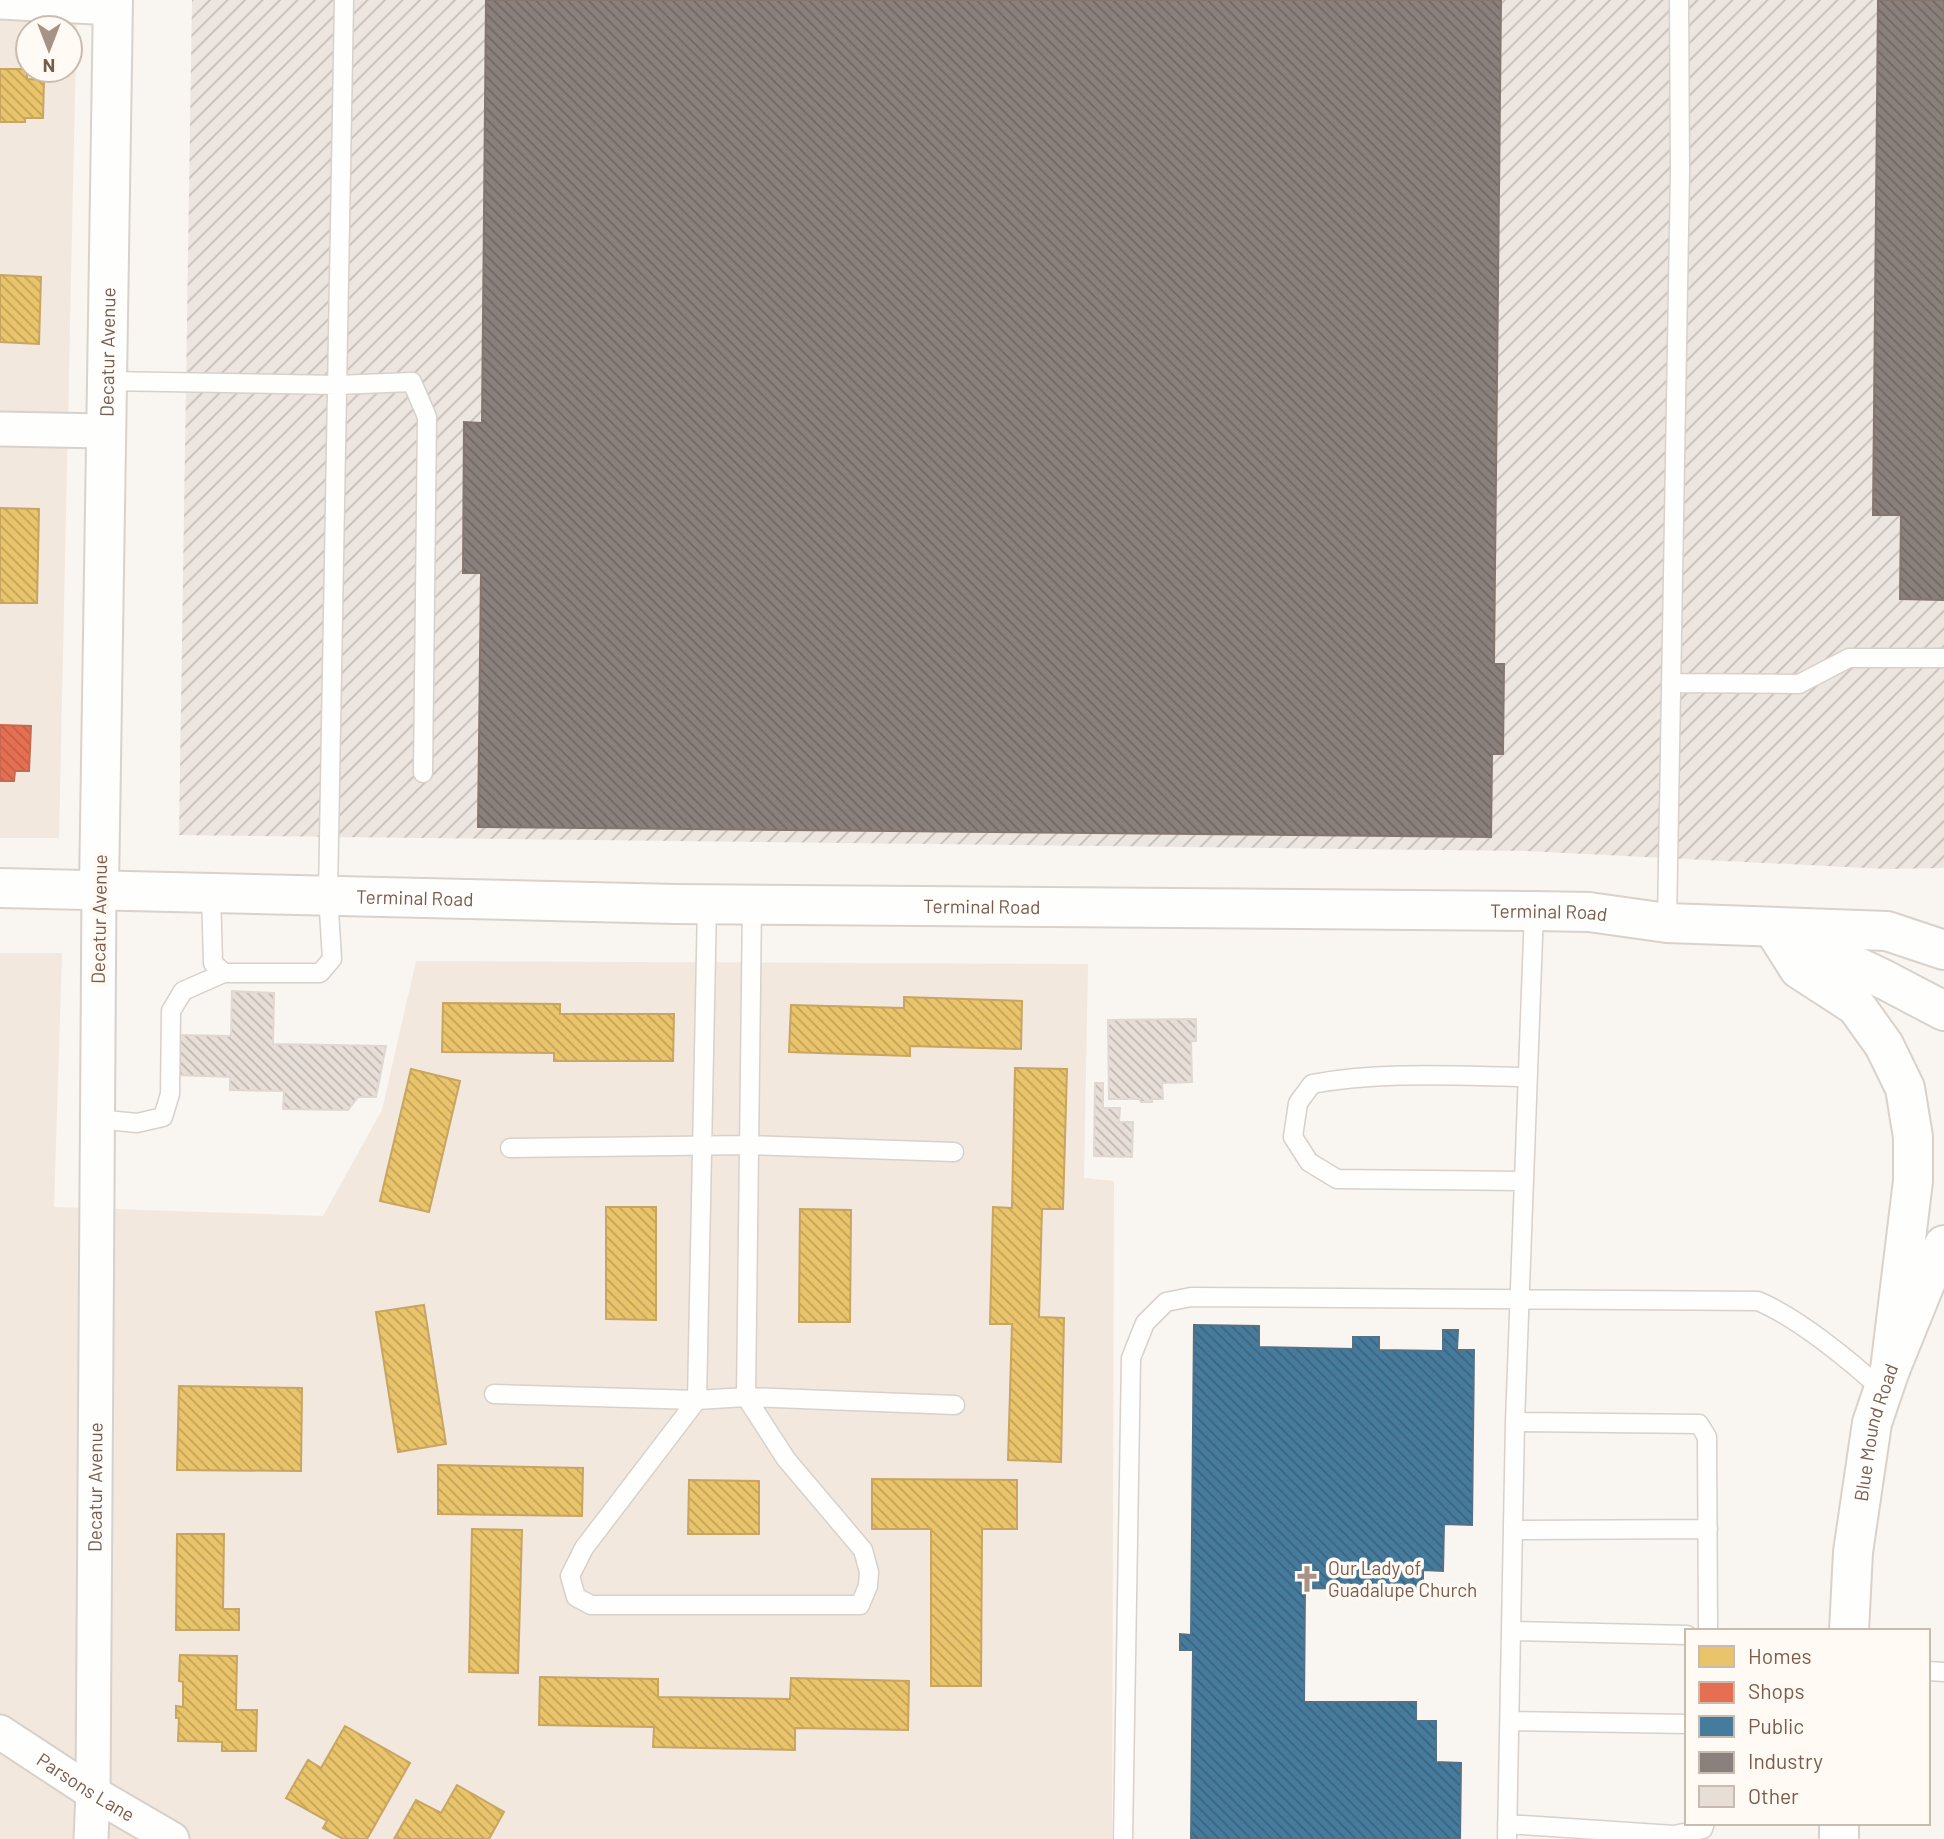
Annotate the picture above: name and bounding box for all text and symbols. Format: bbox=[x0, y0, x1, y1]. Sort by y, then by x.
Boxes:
north arrow bbox=[14, 14, 84, 84]
text: N bbox=[43, 55, 55, 78]
street label: Decatur Avenue bbox=[94, 287, 119, 417]
street label: Decatur Avenue bbox=[86, 854, 111, 984]
street label: Terminal Road bbox=[356, 884, 474, 910]
street label: Terminal Road bbox=[923, 894, 1041, 918]
street label: Terminal Road bbox=[1490, 899, 1609, 925]
street label: Blue Mound Road bbox=[1849, 1360, 1902, 1503]
street label: Decatur Avenue bbox=[83, 1422, 106, 1552]
place label: Our Lady of Guadalupe Church bbox=[1328, 1556, 1477, 1601]
church icon: Our Lady of Guadalupe Church bbox=[1292, 1564, 1322, 1594]
legend bbox=[1685, 1629, 1930, 1825]
text: Homes bbox=[1748, 1643, 1812, 1668]
text: Shops bbox=[1748, 1678, 1805, 1703]
text: Public bbox=[1748, 1713, 1804, 1738]
street label: Parsons Lane bbox=[33, 1747, 139, 1826]
text: Industry bbox=[1748, 1748, 1823, 1773]
text: Other bbox=[1748, 1783, 1799, 1808]

